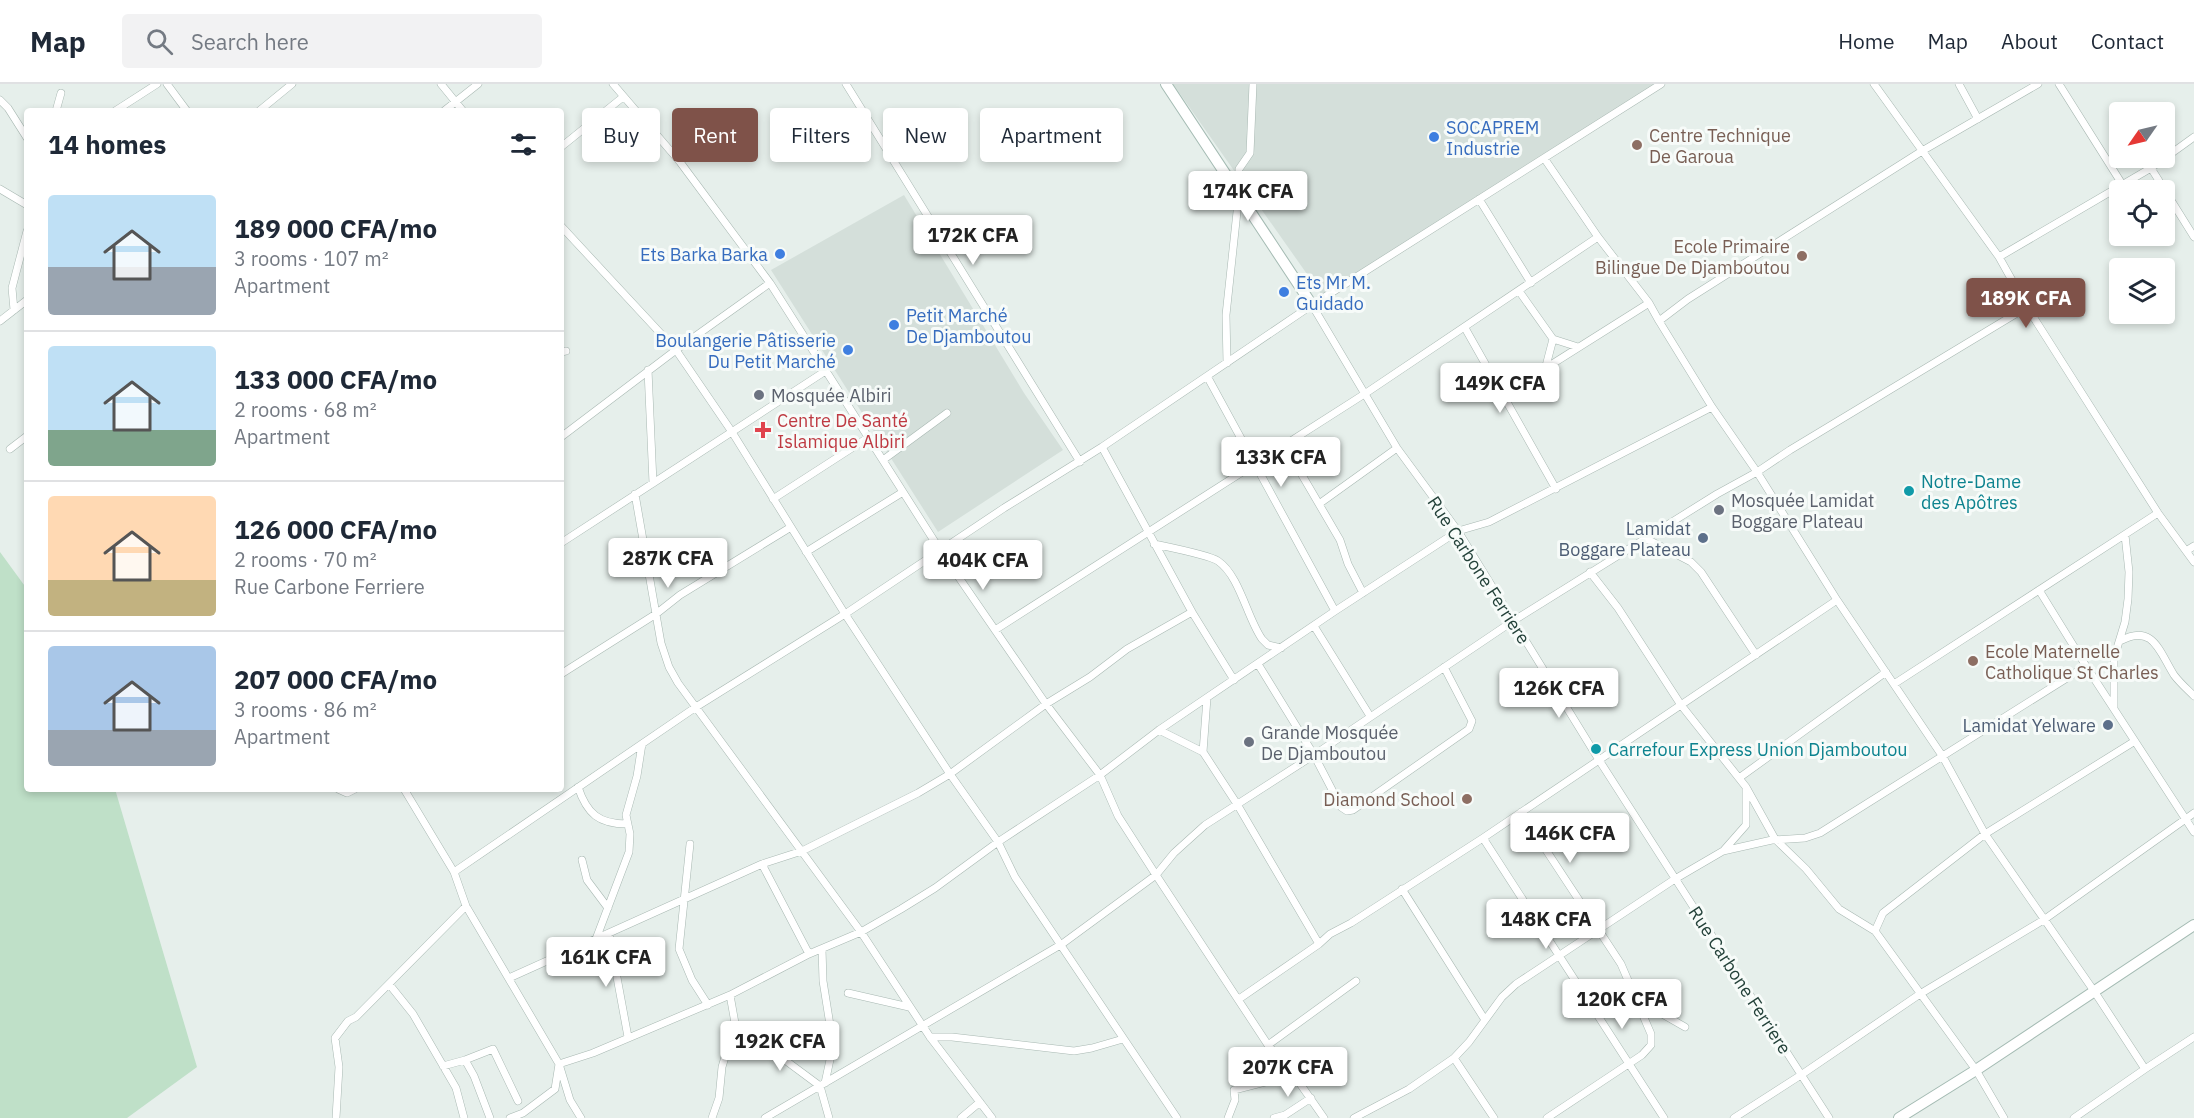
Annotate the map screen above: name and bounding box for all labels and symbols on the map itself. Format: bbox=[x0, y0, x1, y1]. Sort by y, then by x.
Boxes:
north arrow bbox=[2109, 102, 2175, 168]
place label: SOCAPREM Industrie bbox=[1446, 116, 1539, 160]
place label: Centre Technique De Garoua bbox=[1649, 124, 1791, 168]
marker: SOCAPREM Industrie bbox=[1427, 130, 1441, 144]
marker: Centre Technique De Garoua bbox=[1630, 138, 1644, 152]
pin: 174K CFA bbox=[1186, 171, 1310, 222]
pin: 172K CFA bbox=[911, 215, 1035, 266]
place label: Ecole Primaire Bilingue De Djamboutou bbox=[1595, 235, 1790, 279]
place label: Ets Barka Barka bbox=[640, 243, 768, 266]
marker: Ets Barka Barka bbox=[773, 247, 787, 261]
marker: Ecole Primaire Bilingue De Djamboutou bbox=[1795, 249, 1809, 263]
place label: Ets Mr M. Guidado bbox=[1296, 271, 1371, 315]
pin: 189K CFA bbox=[1964, 278, 2088, 329]
marker: Ets Mr M. Guidado bbox=[1277, 285, 1291, 299]
place label: Petit Marché De Djamboutou bbox=[906, 304, 1031, 348]
marker: Petit Marché De Djamboutou bbox=[887, 318, 901, 332]
place label: Boulangerie Pâtisserie Du Petit Marché bbox=[655, 329, 836, 373]
marker: Boulangerie Pâtisserie Du Petit Marché bbox=[841, 343, 855, 357]
pin: 149K CFA bbox=[1438, 363, 1562, 414]
place label: Mosquée Albiri bbox=[771, 384, 892, 407]
marker: Mosquée Albiri bbox=[752, 388, 766, 402]
place label: Centre De Santé Islamique Albiri bbox=[777, 409, 908, 453]
marker: Centre De Santé Islamique Albiri bbox=[754, 421, 772, 439]
pin: 133K CFA bbox=[1219, 437, 1343, 488]
place label: Notre-Dame des Apôtres bbox=[1921, 470, 2021, 514]
marker: Notre-Dame des Apôtres bbox=[1902, 484, 1916, 498]
place label: Mosquée Lamidat Boggare Plateau bbox=[1731, 489, 1874, 533]
street label: Rue Carbone Ferriere bbox=[1423, 492, 1535, 648]
marker: Mosquée Lamidat Boggare Plateau bbox=[1712, 503, 1726, 517]
place label: Lamidat Boggare Plateau bbox=[1559, 517, 1691, 561]
marker: Lamidat Boggare Plateau bbox=[1696, 531, 1710, 545]
pin: 287K CFA bbox=[606, 538, 730, 589]
pin: 404K CFA bbox=[921, 540, 1045, 591]
place label: Ecole Maternelle Catholique St Charles bbox=[1985, 640, 2159, 684]
marker: Ecole Maternelle Catholique St Charles bbox=[1966, 654, 1980, 668]
pin: 126K CFA bbox=[1497, 668, 1621, 719]
place label: Lamidat Yelware bbox=[1962, 714, 2096, 737]
marker: Lamidat Yelware bbox=[2101, 718, 2115, 732]
place label: Grande Mosquée De Djamboutou bbox=[1261, 721, 1398, 765]
marker: Grande Mosquée De Djamboutou bbox=[1242, 735, 1256, 749]
place label: Carrefour Express Union Djamboutou bbox=[1608, 738, 1908, 761]
marker: Carrefour Express Union Djamboutou bbox=[1589, 742, 1603, 756]
place label: Diamond School bbox=[1323, 788, 1455, 811]
marker: Diamond School bbox=[1460, 792, 1474, 806]
pin: 146K CFA bbox=[1508, 813, 1632, 864]
pin: 148K CFA bbox=[1484, 899, 1608, 950]
street label: Rue Carbone Ferriere bbox=[1684, 902, 1796, 1058]
pin: 161K CFA bbox=[544, 937, 668, 988]
pin: 120K CFA bbox=[1560, 979, 1684, 1030]
pin: 192K CFA bbox=[718, 1021, 842, 1072]
pin: 207K CFA bbox=[1226, 1047, 1350, 1098]

